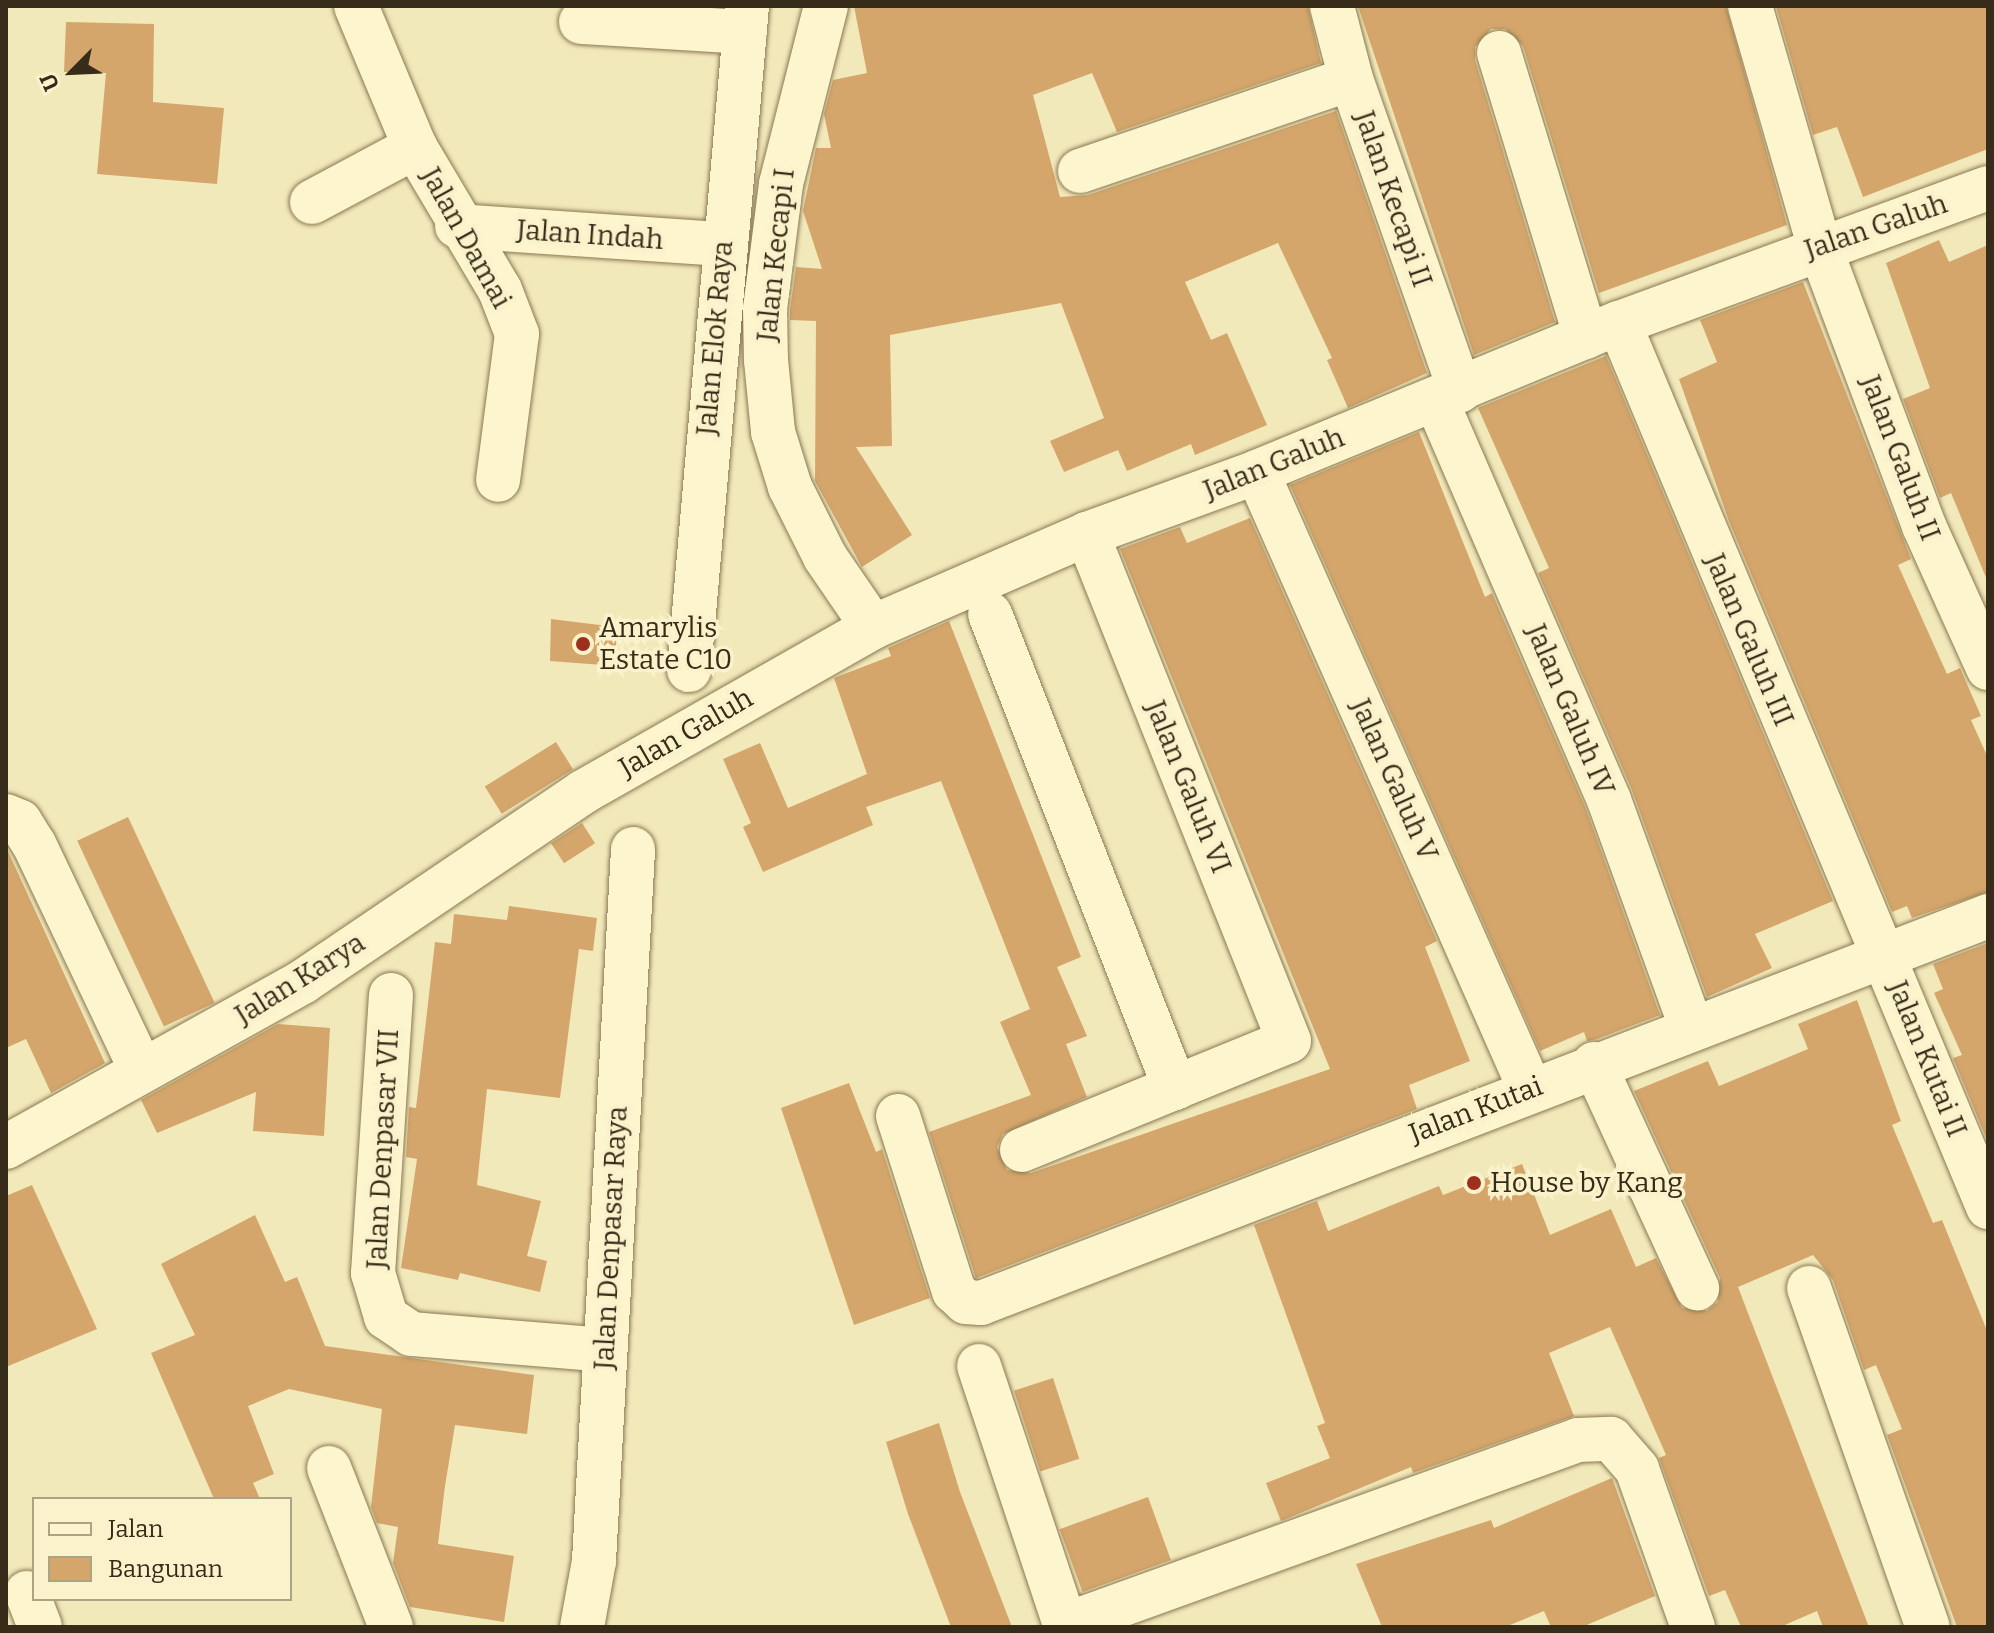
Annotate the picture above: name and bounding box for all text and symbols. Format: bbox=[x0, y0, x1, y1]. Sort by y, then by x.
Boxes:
north arrow bbox=[32, 32, 112, 112]
text: U bbox=[34, 69, 65, 95]
street label: Jalan Kecapi II bbox=[1347, 107, 1439, 291]
street label: Jalan Damai bbox=[414, 162, 518, 314]
street label: Jalan Kecapi I bbox=[750, 167, 802, 343]
street label: Jalan Galuh bbox=[1800, 187, 1952, 267]
street label: Jalan Indah bbox=[516, 213, 664, 257]
street label: Jalan Elok Raya bbox=[690, 239, 740, 437]
street label: Jalan Galuh II bbox=[1853, 371, 1947, 545]
street label: Jalan Galuh bbox=[1199, 421, 1349, 507]
street label: Jalan Galuh III bbox=[1698, 549, 1800, 731]
place label: Amarylis Estate C10 bbox=[599, 611, 732, 677]
street label: Jalan Galuh IV bbox=[1519, 619, 1621, 801]
marker: Amarylis Estate C10 bbox=[574, 635, 592, 653]
street label: Jalan Galuh bbox=[613, 681, 759, 785]
street label: Jalan Galuh V bbox=[1343, 694, 1445, 866]
street label: Jalan Galuh VI bbox=[1138, 696, 1238, 878]
street label: Jalan Karya bbox=[229, 926, 371, 1032]
street label: Jalan Kutai II bbox=[1880, 976, 1974, 1142]
street label: Jalan Denpasar VII bbox=[360, 1028, 406, 1270]
street label: Jalan Kutai bbox=[1405, 1069, 1547, 1151]
street label: Jalan Denpasar Raya bbox=[587, 1105, 635, 1371]
place label: House by Kang bbox=[1490, 1166, 1683, 1200]
marker: House by Kang bbox=[1465, 1174, 1483, 1192]
legend bbox=[32, 1497, 292, 1601]
text: Jalan bbox=[108, 1515, 163, 1543]
text: Bangunan bbox=[108, 1555, 223, 1583]

